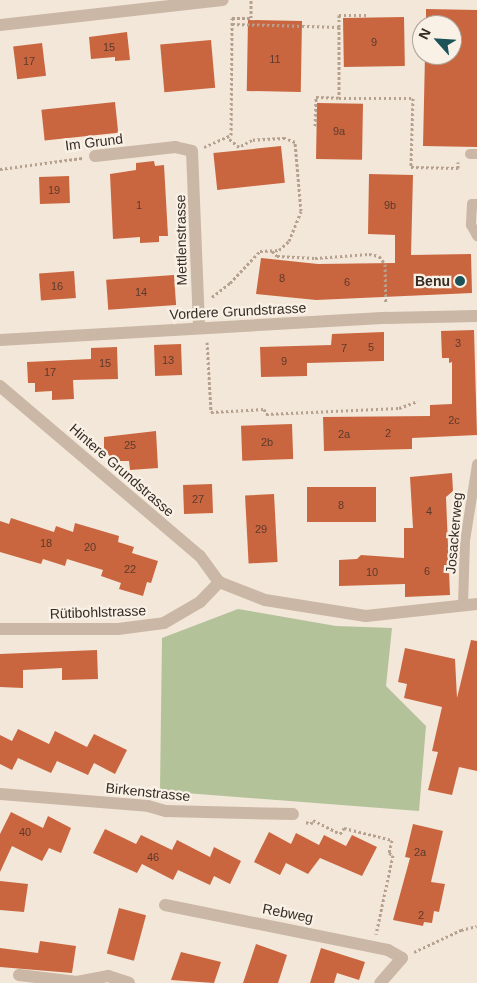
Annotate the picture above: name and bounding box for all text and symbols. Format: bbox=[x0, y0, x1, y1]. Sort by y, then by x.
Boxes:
north arrow bbox=[412, 15, 462, 65]
text: N bbox=[415, 26, 434, 42]
house number: 9 bbox=[371, 35, 377, 49]
house number: 15 bbox=[103, 40, 115, 54]
house number: 11 bbox=[269, 52, 281, 66]
house number: 17 bbox=[23, 54, 35, 68]
house number: 9a bbox=[333, 124, 345, 138]
street label: Im Grund bbox=[64, 130, 124, 154]
house number: 19 bbox=[48, 183, 60, 197]
street label: Mettlenstrasse bbox=[172, 194, 190, 286]
house number: 1 bbox=[136, 198, 142, 212]
house number: 9b bbox=[384, 198, 396, 212]
house number: 8 bbox=[279, 271, 285, 285]
place label: Benu bbox=[415, 273, 450, 289]
house number: 6 bbox=[344, 275, 350, 289]
marker: Benu bbox=[454, 275, 466, 287]
house number: 16 bbox=[51, 279, 63, 293]
house number: 14 bbox=[135, 285, 147, 299]
street label: Vordere Grundstrasse bbox=[169, 299, 307, 323]
house number: 3 bbox=[455, 336, 461, 350]
house number: 5 bbox=[368, 340, 374, 354]
house number: 7 bbox=[341, 341, 347, 355]
house number: 13 bbox=[162, 353, 174, 367]
house number: 9 bbox=[281, 354, 287, 368]
house number: 15 bbox=[99, 356, 111, 370]
house number: 17 bbox=[44, 365, 56, 379]
house number: 2c bbox=[448, 413, 460, 427]
street label: Hintere Grundstrasse bbox=[66, 420, 178, 520]
house number: 2 bbox=[385, 426, 391, 440]
house number: 2a bbox=[338, 427, 350, 441]
house number: 2b bbox=[261, 435, 273, 449]
house number: 25 bbox=[124, 438, 136, 452]
house number: 27 bbox=[192, 492, 204, 506]
street label: Josackerweg bbox=[442, 492, 466, 574]
house number: 8 bbox=[338, 498, 344, 512]
house number: 4 bbox=[426, 504, 432, 518]
house number: 29 bbox=[255, 522, 267, 536]
house number: 18 bbox=[40, 536, 52, 550]
house number: 20 bbox=[84, 540, 96, 554]
house number: 22 bbox=[124, 562, 136, 576]
house number: 6 bbox=[424, 564, 430, 578]
house number: 10 bbox=[366, 565, 378, 579]
street label: Rütibohlstrasse bbox=[49, 602, 147, 622]
street label: Birkenstrasse bbox=[105, 779, 191, 805]
house number: 40 bbox=[19, 825, 31, 839]
house number: 2a bbox=[414, 845, 426, 859]
house number: 46 bbox=[147, 850, 159, 864]
street label: Rebweg bbox=[261, 900, 315, 926]
house number: 2 bbox=[418, 908, 424, 922]

